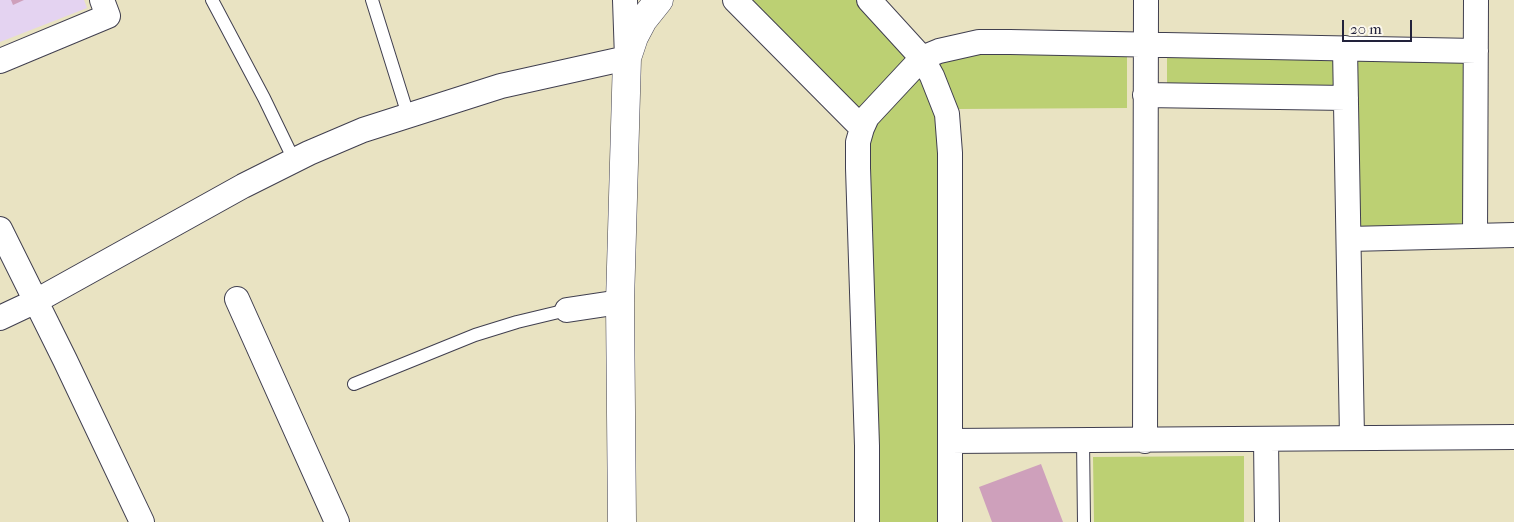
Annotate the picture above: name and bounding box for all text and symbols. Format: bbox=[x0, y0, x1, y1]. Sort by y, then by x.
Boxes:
scale bar bbox=[1344, 10, 1414, 42]
text: 20 m bbox=[1350, 20, 1382, 38]

